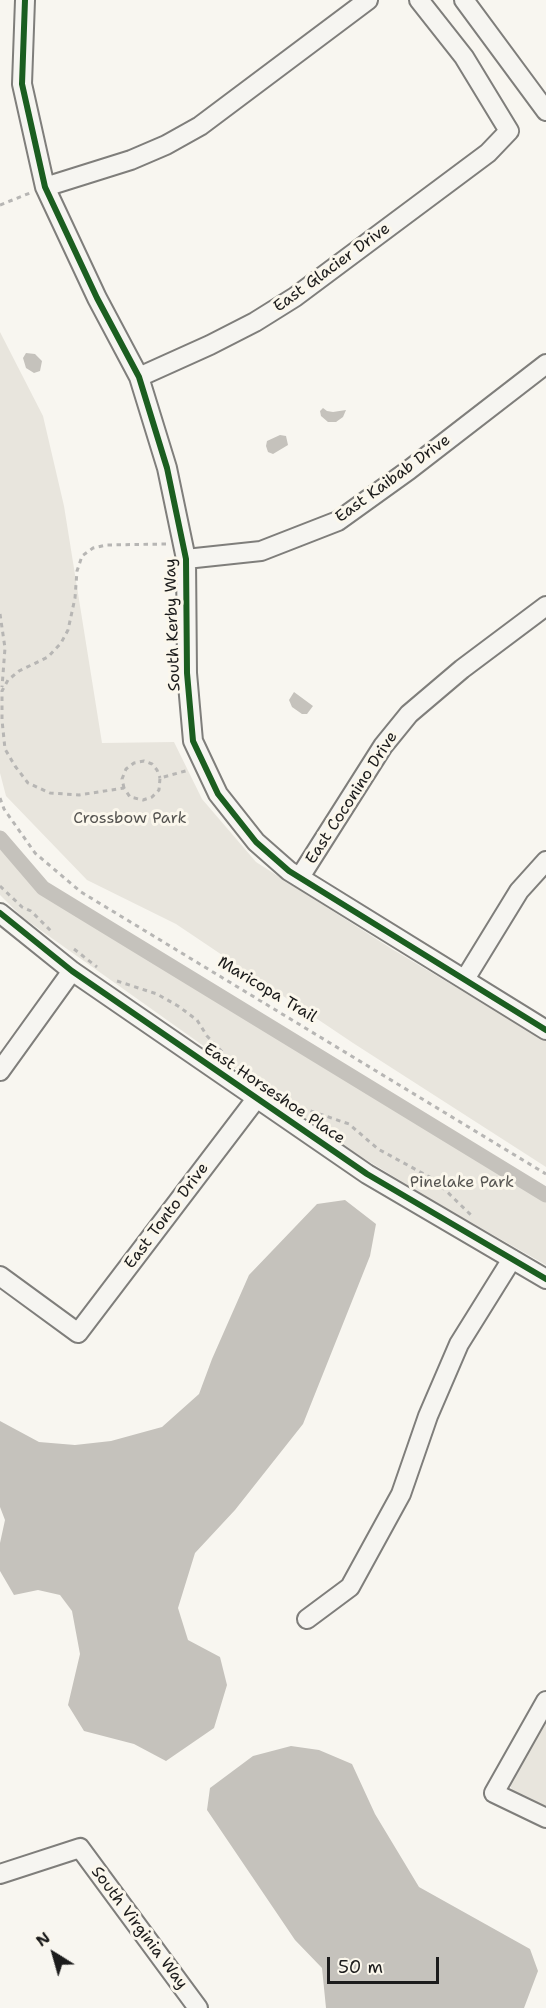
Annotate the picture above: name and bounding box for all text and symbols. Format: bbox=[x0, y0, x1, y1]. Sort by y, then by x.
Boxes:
street label: East Glacier Drive bbox=[270, 219, 394, 317]
street label: East Kaibab Drive bbox=[332, 431, 454, 527]
street label: South Kerby Way bbox=[161, 558, 185, 692]
street label: East Coconino Drive bbox=[302, 728, 402, 868]
park label: Crossbow Park bbox=[73, 809, 187, 829]
street label: Maricopa Trail bbox=[214, 953, 320, 1027]
street label: East Horseshoe Place bbox=[200, 1039, 348, 1149]
street label: East Tonto Drive bbox=[121, 1159, 213, 1273]
park label: Pinelake Park bbox=[410, 1173, 514, 1193]
street label: South Virginia Way bbox=[87, 1863, 191, 1993]
north arrow bbox=[24, 1924, 84, 1984]
text: N bbox=[31, 1927, 54, 1951]
scale bar bbox=[330, 1945, 442, 1983]
text: 50 m bbox=[338, 1955, 383, 1979]

